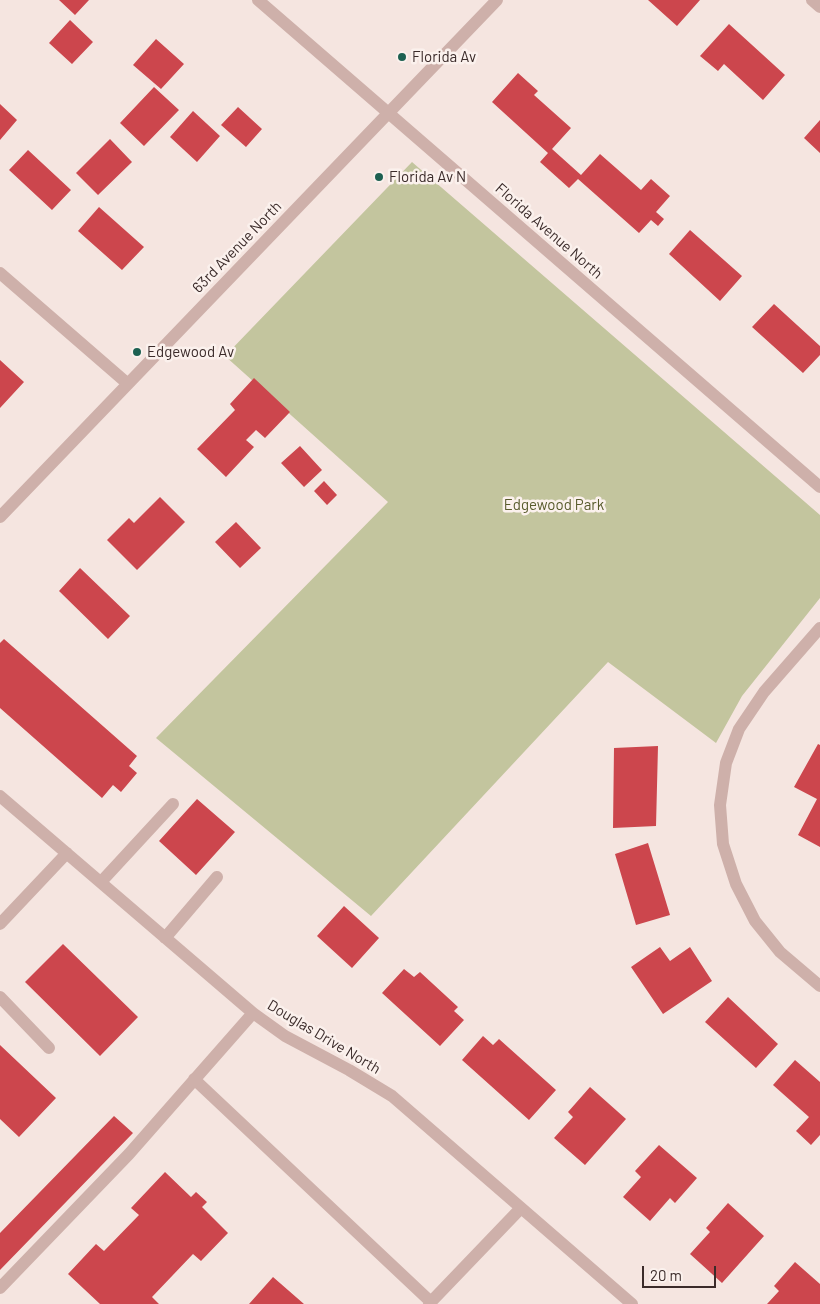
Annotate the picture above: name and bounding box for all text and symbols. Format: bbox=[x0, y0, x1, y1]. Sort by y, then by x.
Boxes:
place label: Florida Av bbox=[412, 48, 476, 66]
marker: Florida Av bbox=[396, 51, 408, 63]
place label: Florida Av N bbox=[389, 168, 466, 186]
marker: Florida Av N bbox=[373, 171, 385, 183]
street label: Florida Avenue North bbox=[492, 179, 606, 283]
street label: 63rd Avenue North bbox=[189, 198, 285, 296]
place label: Edgewood Av bbox=[147, 343, 234, 361]
marker: Edgewood Av bbox=[131, 346, 143, 358]
park label: Edgewood Park bbox=[504, 496, 604, 514]
street label: Douglas Drive North bbox=[264, 996, 384, 1078]
scale bar bbox=[645, 1256, 719, 1288]
text: 20 m bbox=[650, 1266, 682, 1284]

